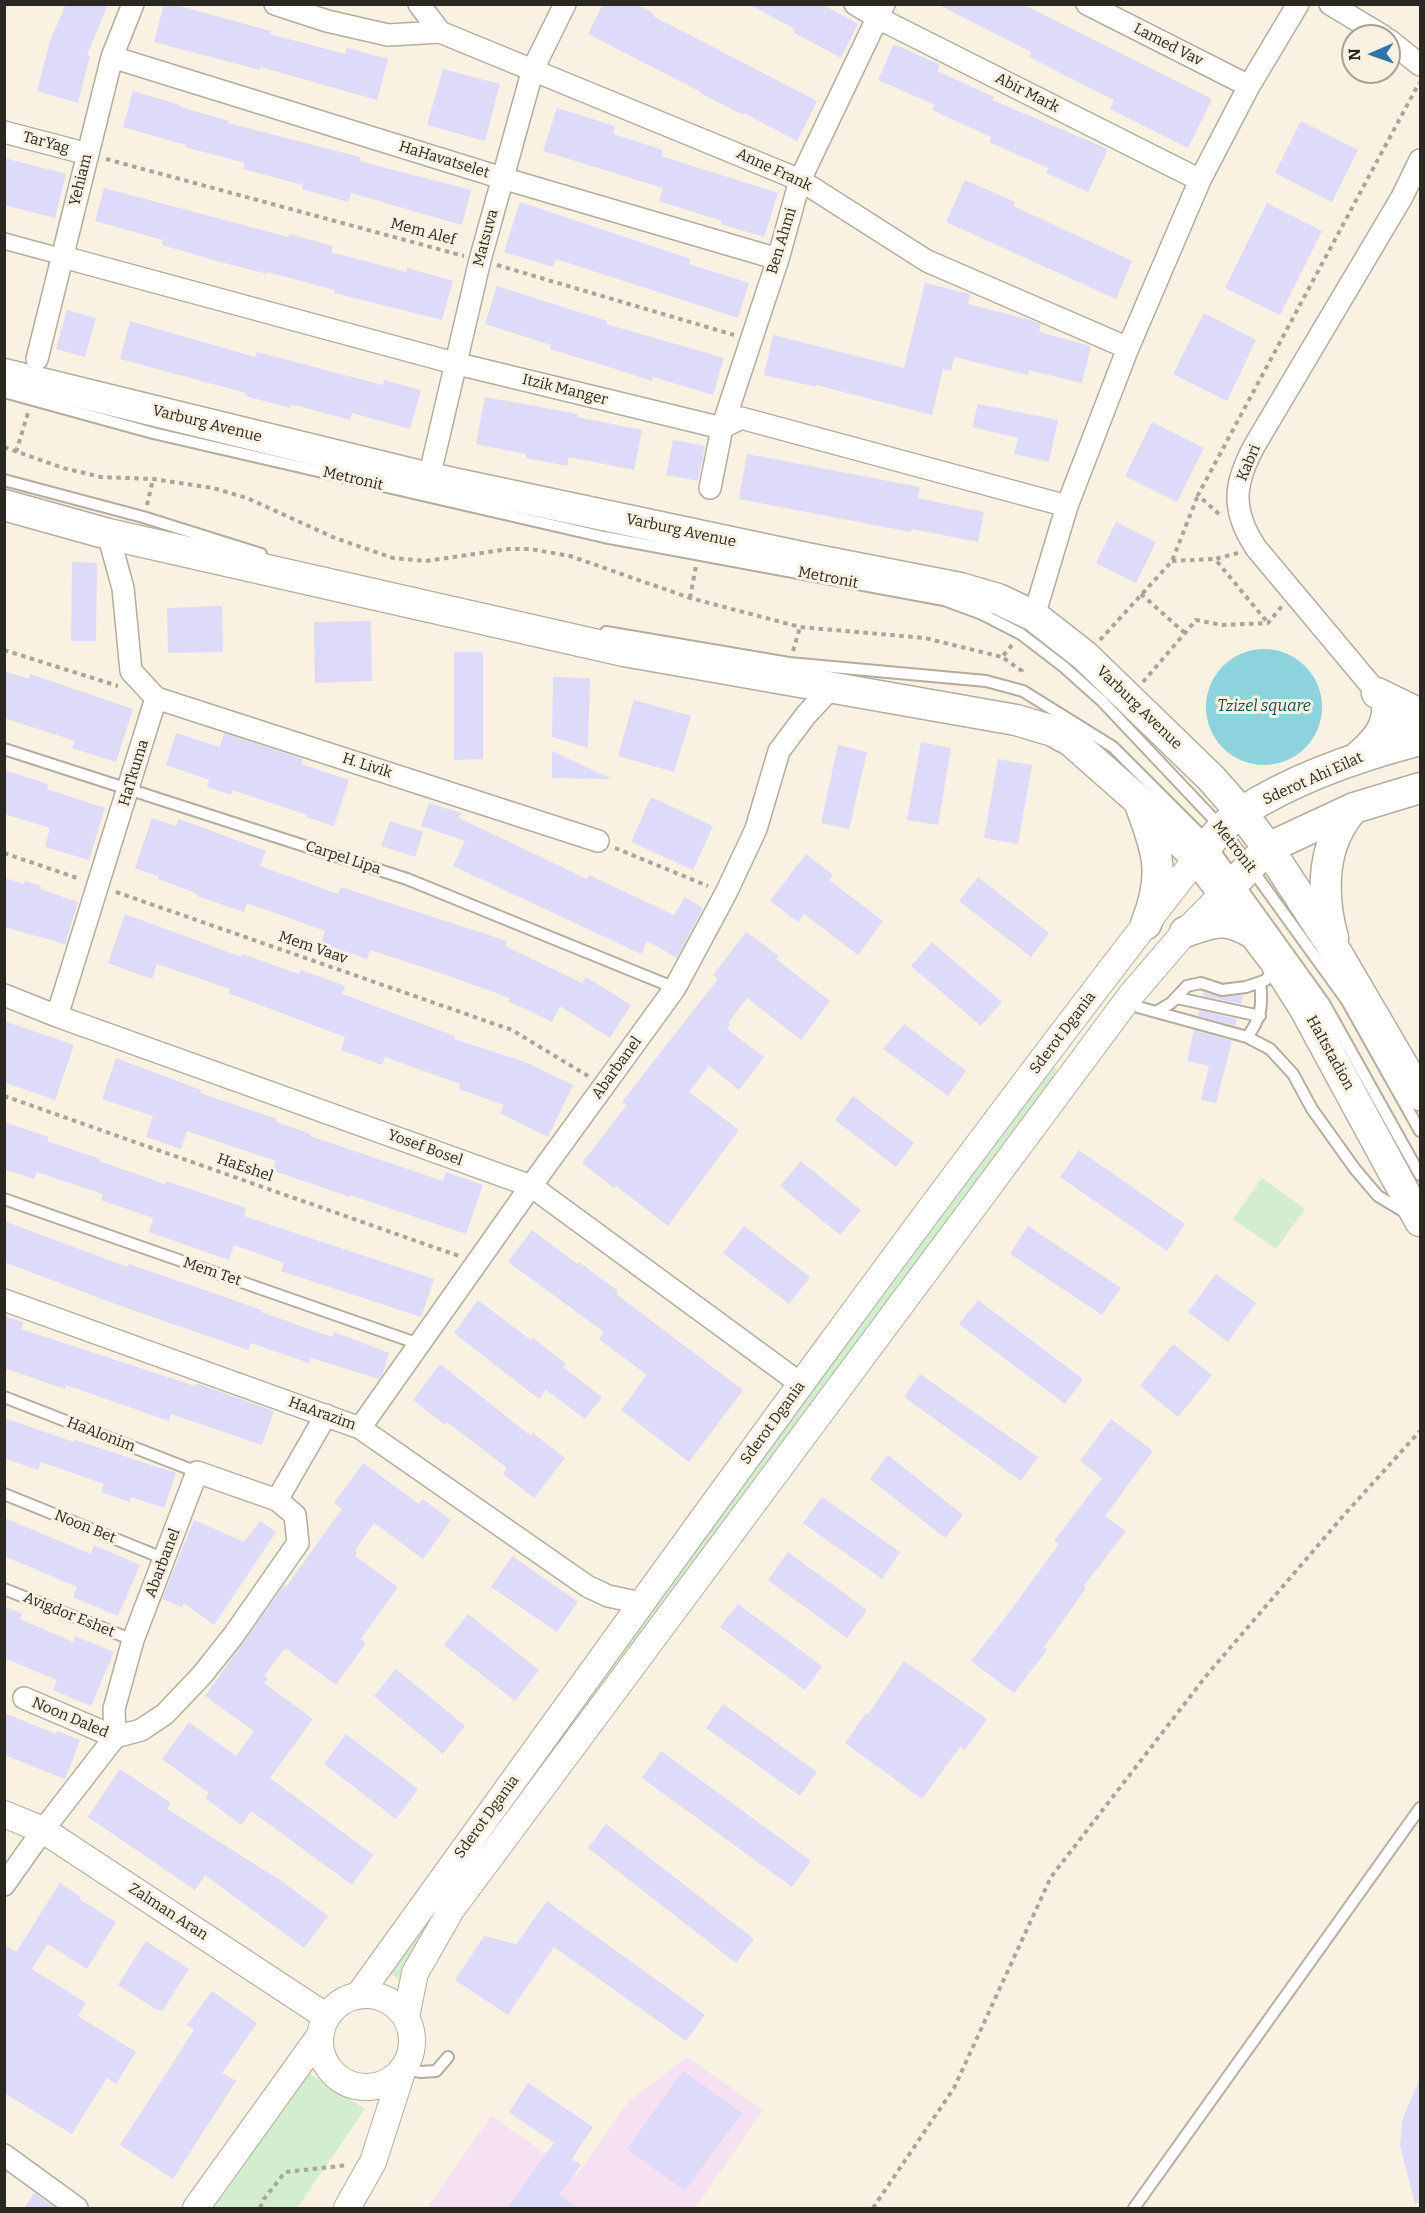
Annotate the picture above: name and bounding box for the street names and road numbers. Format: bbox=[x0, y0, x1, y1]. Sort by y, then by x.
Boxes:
street label: Lamed Vav bbox=[1130, 20, 1206, 70]
street label: Abir Mark bbox=[992, 69, 1062, 117]
street label: TarYag bbox=[21, 128, 71, 158]
street label: HaHavatselet bbox=[397, 138, 491, 182]
street label: Anne Frank bbox=[733, 145, 815, 195]
street label: Yehiam bbox=[66, 152, 96, 208]
street label: Ben Ahmi bbox=[763, 206, 801, 276]
street label: Matsuva bbox=[470, 207, 502, 269]
street label: Mem Alef bbox=[388, 215, 458, 249]
street label: Itzik Manger bbox=[520, 371, 610, 409]
street label: Varburg Avenue bbox=[150, 402, 264, 446]
street label: Kabri bbox=[1233, 442, 1265, 484]
street label: Metronit bbox=[321, 463, 385, 495]
street label: Varburg Avenue bbox=[624, 511, 738, 551]
street label: Metronit bbox=[796, 563, 860, 593]
street label: Varburg Avenue bbox=[1092, 663, 1186, 753]
street label: HaTkuma bbox=[115, 738, 153, 808]
street label: Sderot Ahi Eilat bbox=[1260, 749, 1366, 809]
street label: H. Livik bbox=[340, 750, 394, 782]
street label: Metronit bbox=[1208, 817, 1260, 877]
street label: Carpel Lipa bbox=[303, 837, 383, 879]
street label: Mem Vaav bbox=[276, 928, 350, 968]
street label: Sderot Dgania bbox=[1026, 988, 1100, 1078]
street label: HaItstadion bbox=[1302, 1013, 1358, 1093]
street label: Abarbanel bbox=[588, 1033, 646, 1103]
street label: Yosef Bosel bbox=[385, 1126, 465, 1170]
street label: HaEshel bbox=[215, 1150, 275, 1186]
street label: Mem Tet bbox=[181, 1254, 243, 1290]
street label: Sderot Dgania bbox=[737, 1378, 809, 1468]
street label: HaArazim bbox=[286, 1393, 358, 1435]
street label: HaAlonim bbox=[64, 1414, 138, 1456]
street label: Noon Bet bbox=[52, 1507, 118, 1547]
street label: Abarbanel bbox=[142, 1526, 184, 1600]
street label: Avigdor Eshet bbox=[21, 1589, 117, 1641]
street label: Noon Daled bbox=[29, 1694, 111, 1742]
street label: Sderot Dgania bbox=[451, 1772, 523, 1862]
street label: Zalman Aran bbox=[125, 1880, 211, 1944]

